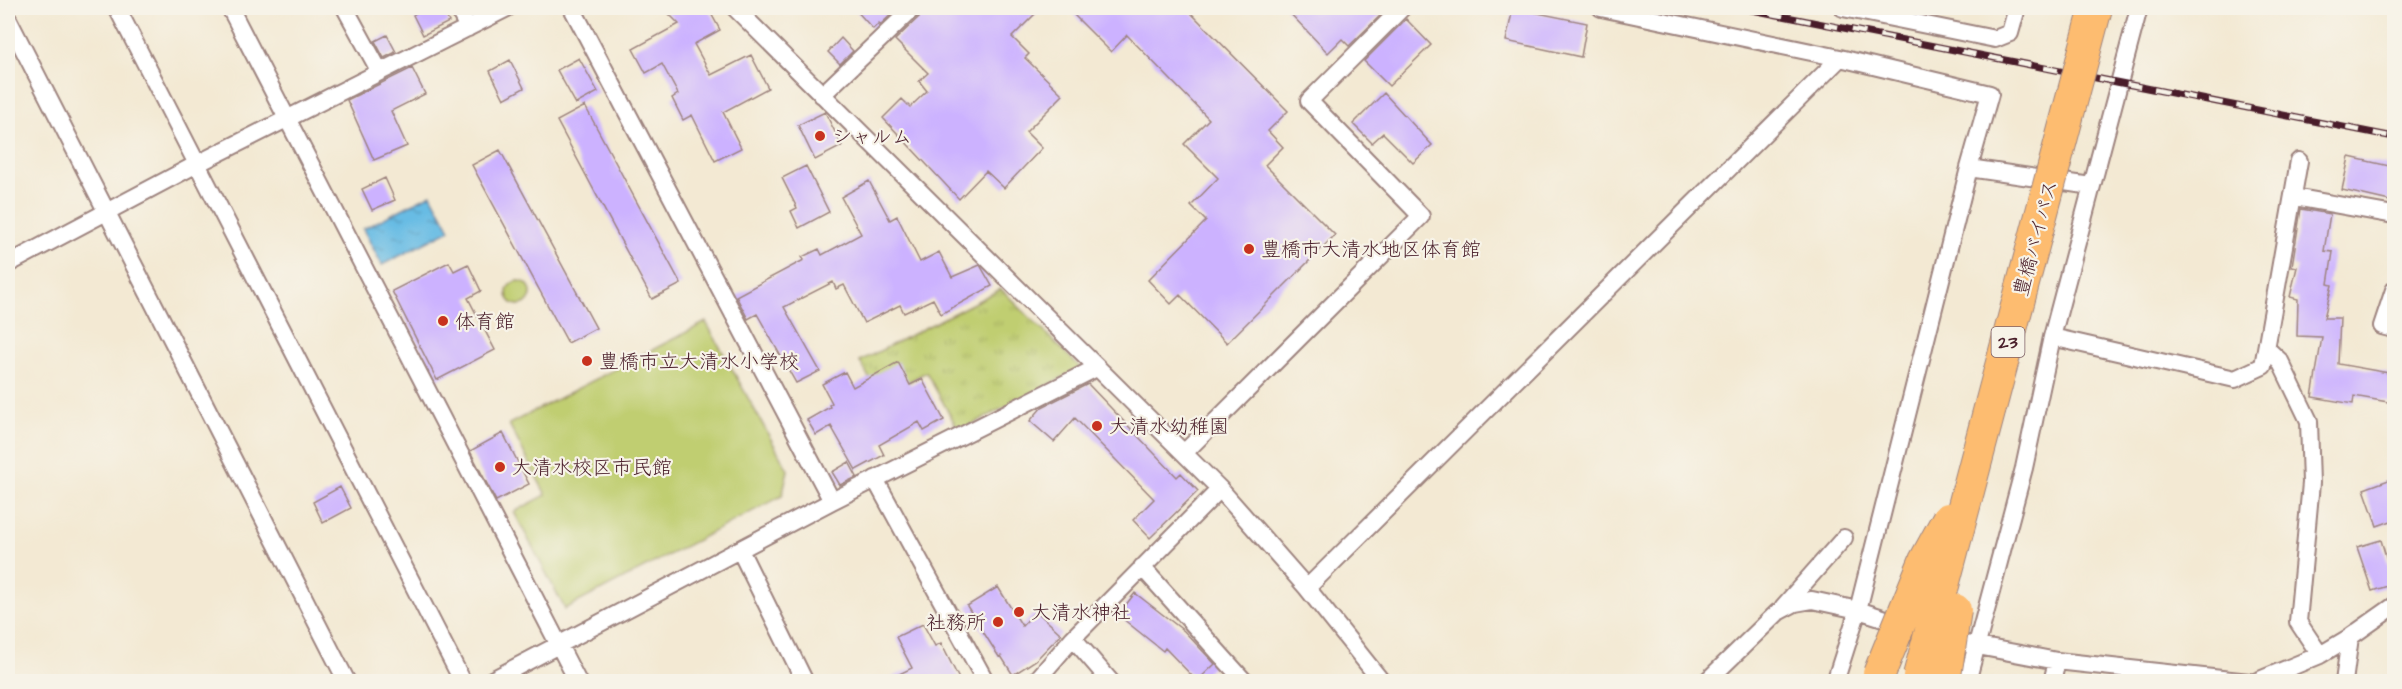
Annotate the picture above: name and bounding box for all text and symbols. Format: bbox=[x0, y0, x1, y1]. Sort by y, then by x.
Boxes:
place label: シャルム bbox=[832, 123, 912, 151]
marker: シャルム bbox=[813, 129, 827, 143]
street label: 豊橋バイパス bbox=[2007, 177, 2065, 300]
place label: 豊橋市大清水地区体育館 bbox=[1261, 236, 1481, 264]
marker: 豊橋市大清水地区体育館 bbox=[1242, 242, 1256, 256]
place label: 体育館 bbox=[455, 308, 515, 336]
marker: 体育館 bbox=[436, 314, 450, 328]
road number: 23 bbox=[1992, 327, 2024, 357]
place label: 豊橋市立大清水小学校 bbox=[599, 348, 799, 376]
marker: 豊橋市立大清水小学校 bbox=[580, 354, 594, 368]
place label: 大清水幼稚園 bbox=[1109, 413, 1229, 441]
marker: 大清水幼稚園 bbox=[1090, 419, 1104, 433]
place label: 大清水校区市民館 bbox=[512, 454, 672, 482]
marker: 大清水校区市民館 bbox=[493, 460, 507, 474]
place label: 大清水神社 bbox=[1031, 599, 1131, 627]
marker: 大清水神社 bbox=[1012, 605, 1026, 619]
place label: 社務所 bbox=[926, 609, 986, 637]
marker: 社務所 bbox=[991, 615, 1005, 629]

